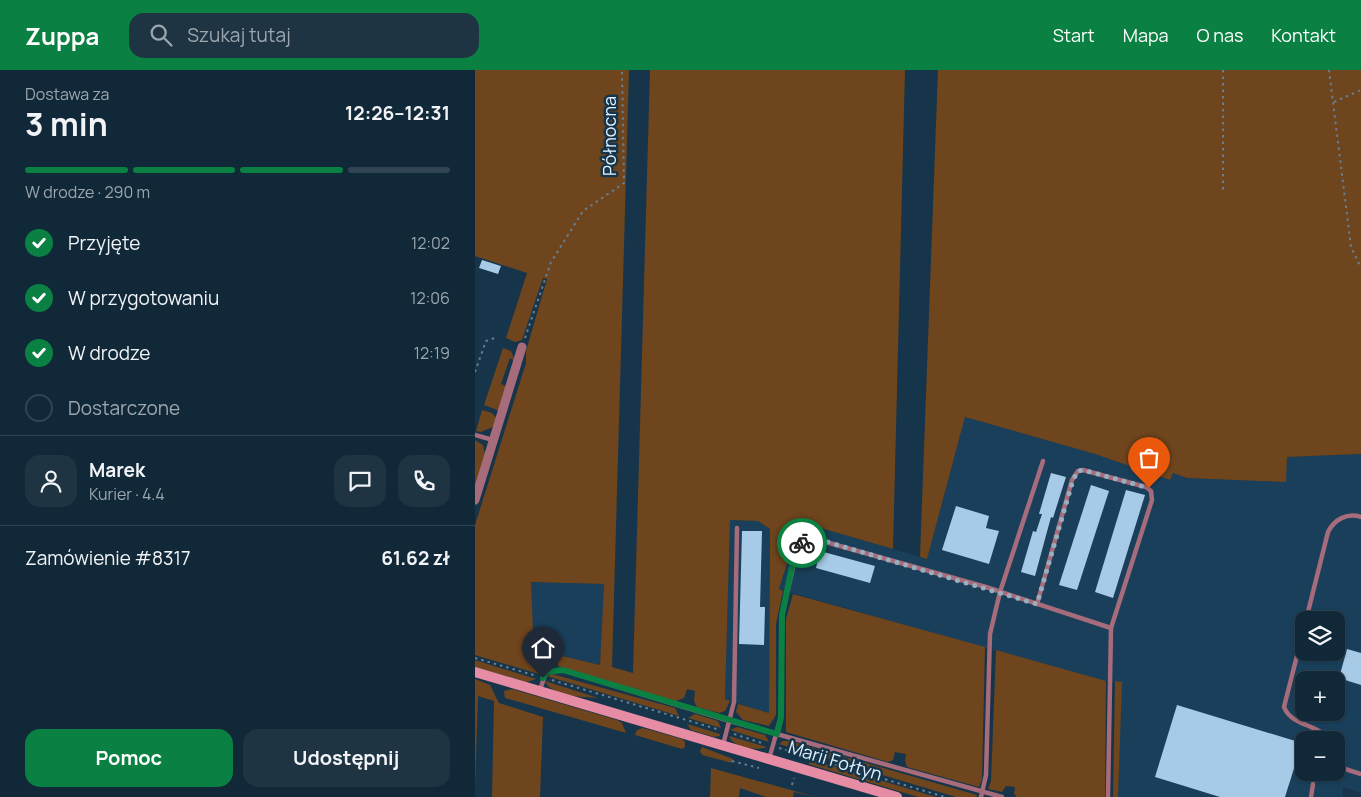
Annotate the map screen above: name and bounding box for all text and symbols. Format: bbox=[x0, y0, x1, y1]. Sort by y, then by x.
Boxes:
search box bbox=[129, 13, 479, 58]
text: Zuppa bbox=[25, 19, 99, 52]
icon: search bbox=[147, 21, 175, 49]
text: Szukaj tutaj bbox=[187, 22, 291, 48]
text: Start bbox=[1053, 23, 1095, 47]
text: Mapa bbox=[1123, 23, 1169, 47]
text: O nas bbox=[1197, 23, 1243, 47]
text: Kontakt bbox=[1271, 23, 1336, 47]
text: Dostawa za bbox=[25, 83, 109, 105]
street label: Północna bbox=[597, 96, 621, 176]
text: 12:26–12:31 bbox=[345, 100, 450, 126]
text: 3 min bbox=[25, 102, 108, 146]
text: W drodze · 290 m bbox=[25, 181, 150, 203]
icon: check bbox=[25, 229, 53, 257]
text: Przyjęte bbox=[68, 230, 140, 256]
text: 12:02 bbox=[411, 232, 450, 254]
icon: check bbox=[25, 284, 53, 312]
text: W przygotowaniu bbox=[68, 285, 219, 311]
text: 12:06 bbox=[410, 287, 450, 309]
icon: check bbox=[25, 339, 53, 367]
text: W drodze bbox=[68, 340, 150, 366]
text: 12:19 bbox=[414, 342, 450, 364]
text: Dostarczone bbox=[68, 395, 180, 421]
pin bbox=[1128, 437, 1170, 488]
icon: bag bbox=[1135, 444, 1163, 472]
button: person bbox=[25, 455, 77, 507]
button: chat bbox=[334, 455, 386, 507]
button: phone bbox=[398, 455, 450, 507]
text: Marek bbox=[89, 457, 145, 483]
text: Kurier · 4.4 bbox=[89, 483, 165, 505]
courier bbox=[777, 518, 827, 568]
icon: bike bbox=[788, 529, 816, 557]
text: Zamówienie #8317 bbox=[25, 545, 191, 571]
text: 61.62 zł bbox=[381, 545, 450, 571]
map controls bbox=[1295, 611, 1345, 781]
button: layers bbox=[1295, 611, 1345, 661]
pin bbox=[522, 627, 564, 678]
icon: home bbox=[529, 634, 557, 662]
button: + bbox=[1295, 671, 1345, 721]
button: Pomoc bbox=[25, 729, 233, 787]
button: Udostępnij bbox=[243, 729, 450, 787]
button: − bbox=[1295, 731, 1345, 781]
street label: Marii Fołtyn bbox=[785, 734, 885, 786]

